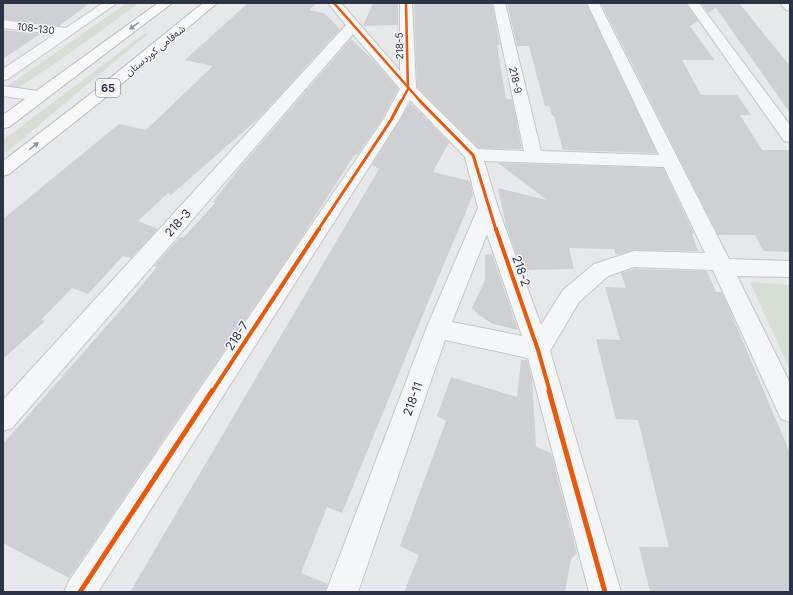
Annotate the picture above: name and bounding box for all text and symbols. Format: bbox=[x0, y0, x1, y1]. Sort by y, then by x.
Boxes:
street label: 108-130 bbox=[17, 20, 55, 36]
street label: شەقامی کوردستان bbox=[123, 22, 188, 79]
one-way arrow bbox=[129, 22, 140, 30]
street label: 218-5 bbox=[393, 32, 405, 60]
street label: 218-9 bbox=[507, 65, 525, 95]
road number: 65 bbox=[96, 79, 120, 97]
one-way arrow bbox=[28, 141, 39, 150]
street label: 218-3 bbox=[161, 206, 194, 240]
street label: 218-2 bbox=[509, 253, 534, 288]
street label: 218-7 bbox=[222, 318, 252, 353]
street label: 218-11 bbox=[400, 380, 426, 418]

